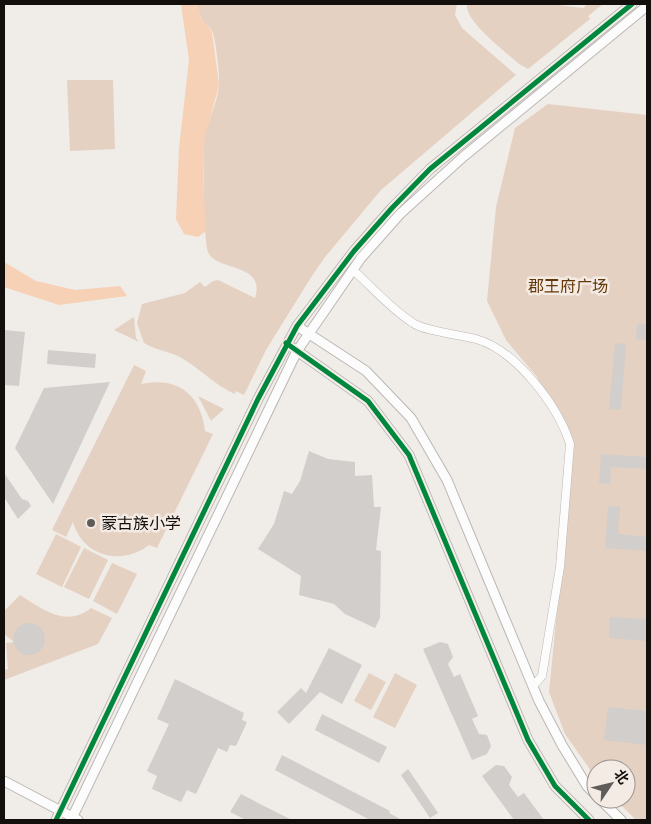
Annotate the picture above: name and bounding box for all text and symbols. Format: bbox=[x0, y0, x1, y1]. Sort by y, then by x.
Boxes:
park label: 郡王府广场 bbox=[528, 275, 608, 297]
place label: 蒙古族小学 bbox=[101, 512, 181, 534]
marker: 蒙古族小学 bbox=[85, 517, 97, 529]
north arrow bbox=[586, 759, 636, 809]
text: 北 bbox=[610, 765, 634, 787]

